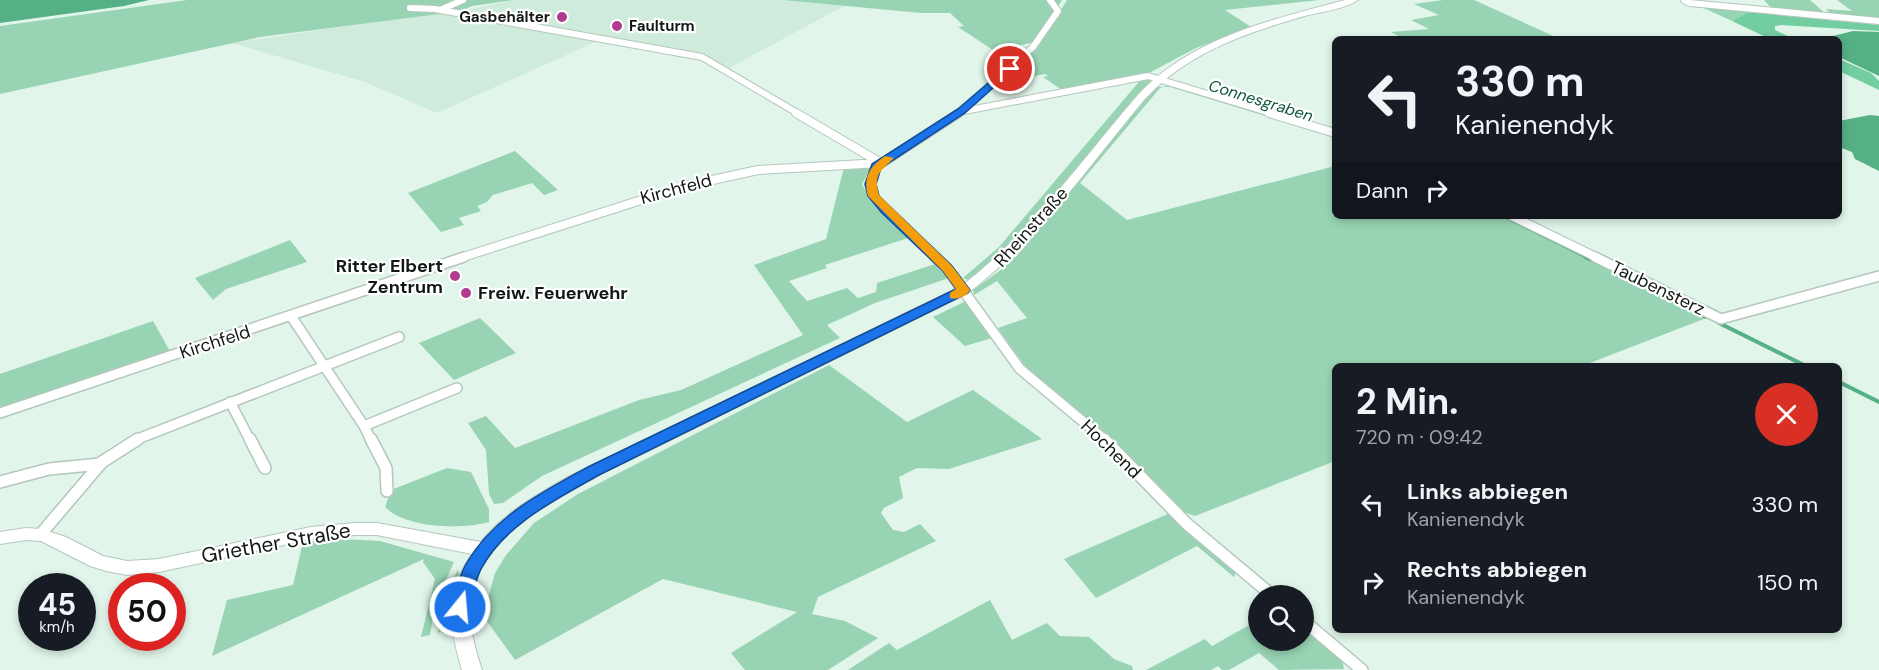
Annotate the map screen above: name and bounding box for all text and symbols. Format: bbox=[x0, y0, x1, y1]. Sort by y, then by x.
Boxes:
place label: Gasbehälter bbox=[459, 7, 550, 27]
marker: Gasbehälter bbox=[555, 10, 569, 24]
place label: Faulturm bbox=[629, 16, 695, 36]
marker: Faulturm bbox=[610, 19, 624, 33]
pin bbox=[984, 43, 1035, 94]
icon: arrive bbox=[993, 52, 1026, 85]
text: 330 m bbox=[1455, 54, 1585, 109]
icon: left bbox=[1356, 60, 1434, 138]
water label: Connesgraben bbox=[1206, 75, 1316, 126]
text: Kanienendyk bbox=[1455, 107, 1614, 142]
street label: Kirchfeld bbox=[638, 168, 714, 210]
icon: right bbox=[1420, 174, 1453, 207]
text: Dann bbox=[1356, 176, 1408, 205]
street label: Rheinstraße bbox=[989, 182, 1073, 272]
place label: Ritter Elbert Zentrum bbox=[336, 254, 443, 299]
street label: Taubensterz bbox=[1607, 255, 1709, 321]
marker: Ritter Elbert Zentrum bbox=[448, 269, 462, 283]
place label: Freiw. Feuerwehr bbox=[478, 281, 628, 305]
marker: Freiw. Feuerwehr bbox=[459, 286, 473, 300]
street label: Kirchfeld bbox=[177, 319, 253, 365]
text: 2 Min. bbox=[1356, 378, 1458, 425]
button: close bbox=[1755, 383, 1818, 446]
street label: Hochend bbox=[1076, 414, 1146, 484]
text: 720 m · 09:42 bbox=[1356, 424, 1483, 450]
text: Links abbiegen bbox=[1407, 477, 1568, 506]
icon: left bbox=[1356, 488, 1389, 521]
text: 330 m bbox=[1751, 490, 1818, 519]
text: Kanienendyk bbox=[1407, 506, 1525, 532]
street label: Griether Straße bbox=[199, 516, 353, 570]
text: Rechts abbiegen bbox=[1407, 555, 1587, 584]
icon: right bbox=[1356, 566, 1389, 599]
text: 150 m bbox=[1757, 568, 1818, 597]
speed limit sign: 50 bbox=[108, 573, 186, 651]
position arrow bbox=[428, 575, 492, 639]
text: Kanienendyk bbox=[1407, 584, 1525, 610]
text: 45 bbox=[38, 585, 76, 624]
map controls bbox=[1248, 585, 1314, 651]
button: search bbox=[1248, 585, 1314, 651]
text: km/h bbox=[39, 617, 75, 637]

